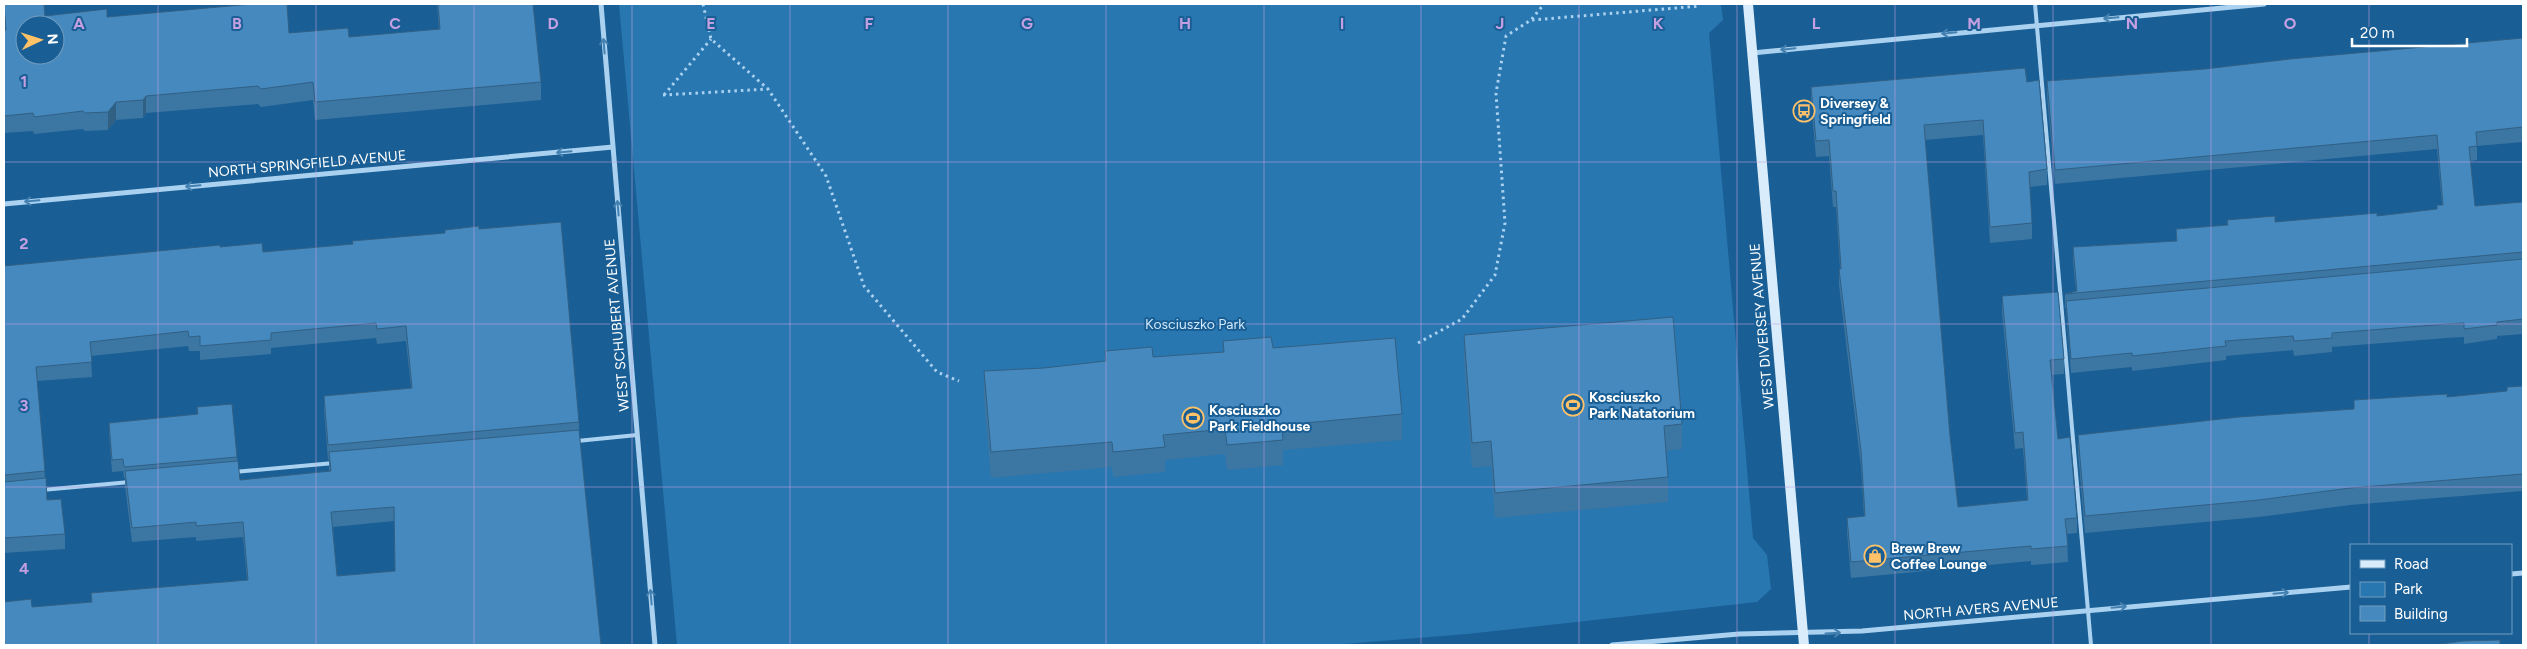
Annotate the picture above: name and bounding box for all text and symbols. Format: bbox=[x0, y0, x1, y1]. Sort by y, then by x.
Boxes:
one-way arrow bbox=[2104, 13, 2120, 23]
text: A bbox=[73, 14, 85, 33]
text: B bbox=[232, 14, 242, 33]
text: C bbox=[389, 14, 401, 33]
text: D bbox=[547, 14, 559, 33]
text: E bbox=[706, 14, 716, 33]
text: F bbox=[865, 14, 874, 33]
text: G bbox=[1021, 14, 1033, 33]
text: H bbox=[1179, 14, 1191, 33]
text: I bbox=[1340, 14, 1344, 33]
text: J bbox=[1496, 14, 1504, 33]
text: K bbox=[1653, 14, 1664, 33]
text: L bbox=[1812, 14, 1821, 33]
text: M bbox=[1967, 14, 1981, 33]
text: N bbox=[2126, 14, 2138, 33]
text: O bbox=[2284, 14, 2297, 33]
north arrow bbox=[15, 15, 65, 65]
scale bar bbox=[2352, 15, 2467, 47]
text: 20 m bbox=[2360, 24, 2394, 42]
one-way arrow bbox=[1942, 29, 1958, 38]
text: N bbox=[44, 33, 61, 45]
one-way arrow bbox=[599, 38, 609, 54]
one-way arrow bbox=[1780, 44, 1796, 54]
text: 1 bbox=[21, 72, 27, 91]
place label: Diversey & Springfield bbox=[1820, 95, 1891, 128]
bus stop icon: Diversey & Springfield bbox=[1792, 99, 1816, 123]
street label: NORTH SPRINGFIELD AVENUE bbox=[207, 147, 407, 181]
one-way arrow bbox=[557, 147, 573, 156]
one-way arrow bbox=[186, 181, 202, 191]
one-way arrow bbox=[24, 197, 40, 206]
one-way arrow bbox=[613, 200, 623, 216]
text: 2 bbox=[19, 234, 29, 253]
street label: WEST SCHUBERT AVENUE bbox=[601, 238, 633, 412]
street label: WEST DIVERSEY AVENUE bbox=[1746, 242, 1778, 410]
park label: Kosciuszko Park bbox=[1145, 316, 1245, 333]
place label: Kosciuszko Park Natatorium bbox=[1589, 389, 1695, 422]
sports icon: Kosciuszko Park Natatorium bbox=[1561, 393, 1585, 417]
text: 3 bbox=[20, 396, 29, 415]
place label: Kosciuszko Park Fieldhouse bbox=[1209, 402, 1310, 435]
sports icon: Kosciuszko Park Fieldhouse bbox=[1181, 406, 1205, 430]
place label: Brew Brew Coffee Lounge bbox=[1891, 540, 1987, 573]
shop icon: Brew Brew Coffee Lounge bbox=[1863, 544, 1887, 568]
legend bbox=[2350, 544, 2512, 634]
text: Road bbox=[2394, 555, 2429, 573]
text: 4 bbox=[19, 559, 29, 578]
text: Park bbox=[2394, 580, 2423, 598]
one-way arrow bbox=[646, 589, 656, 605]
one-way arrow bbox=[2273, 589, 2289, 598]
street label: NORTH AVERS AVENUE bbox=[1903, 594, 2059, 624]
one-way arrow bbox=[2111, 602, 2127, 612]
text: Building bbox=[2394, 605, 2448, 623]
one-way arrow bbox=[1824, 628, 1840, 637]

